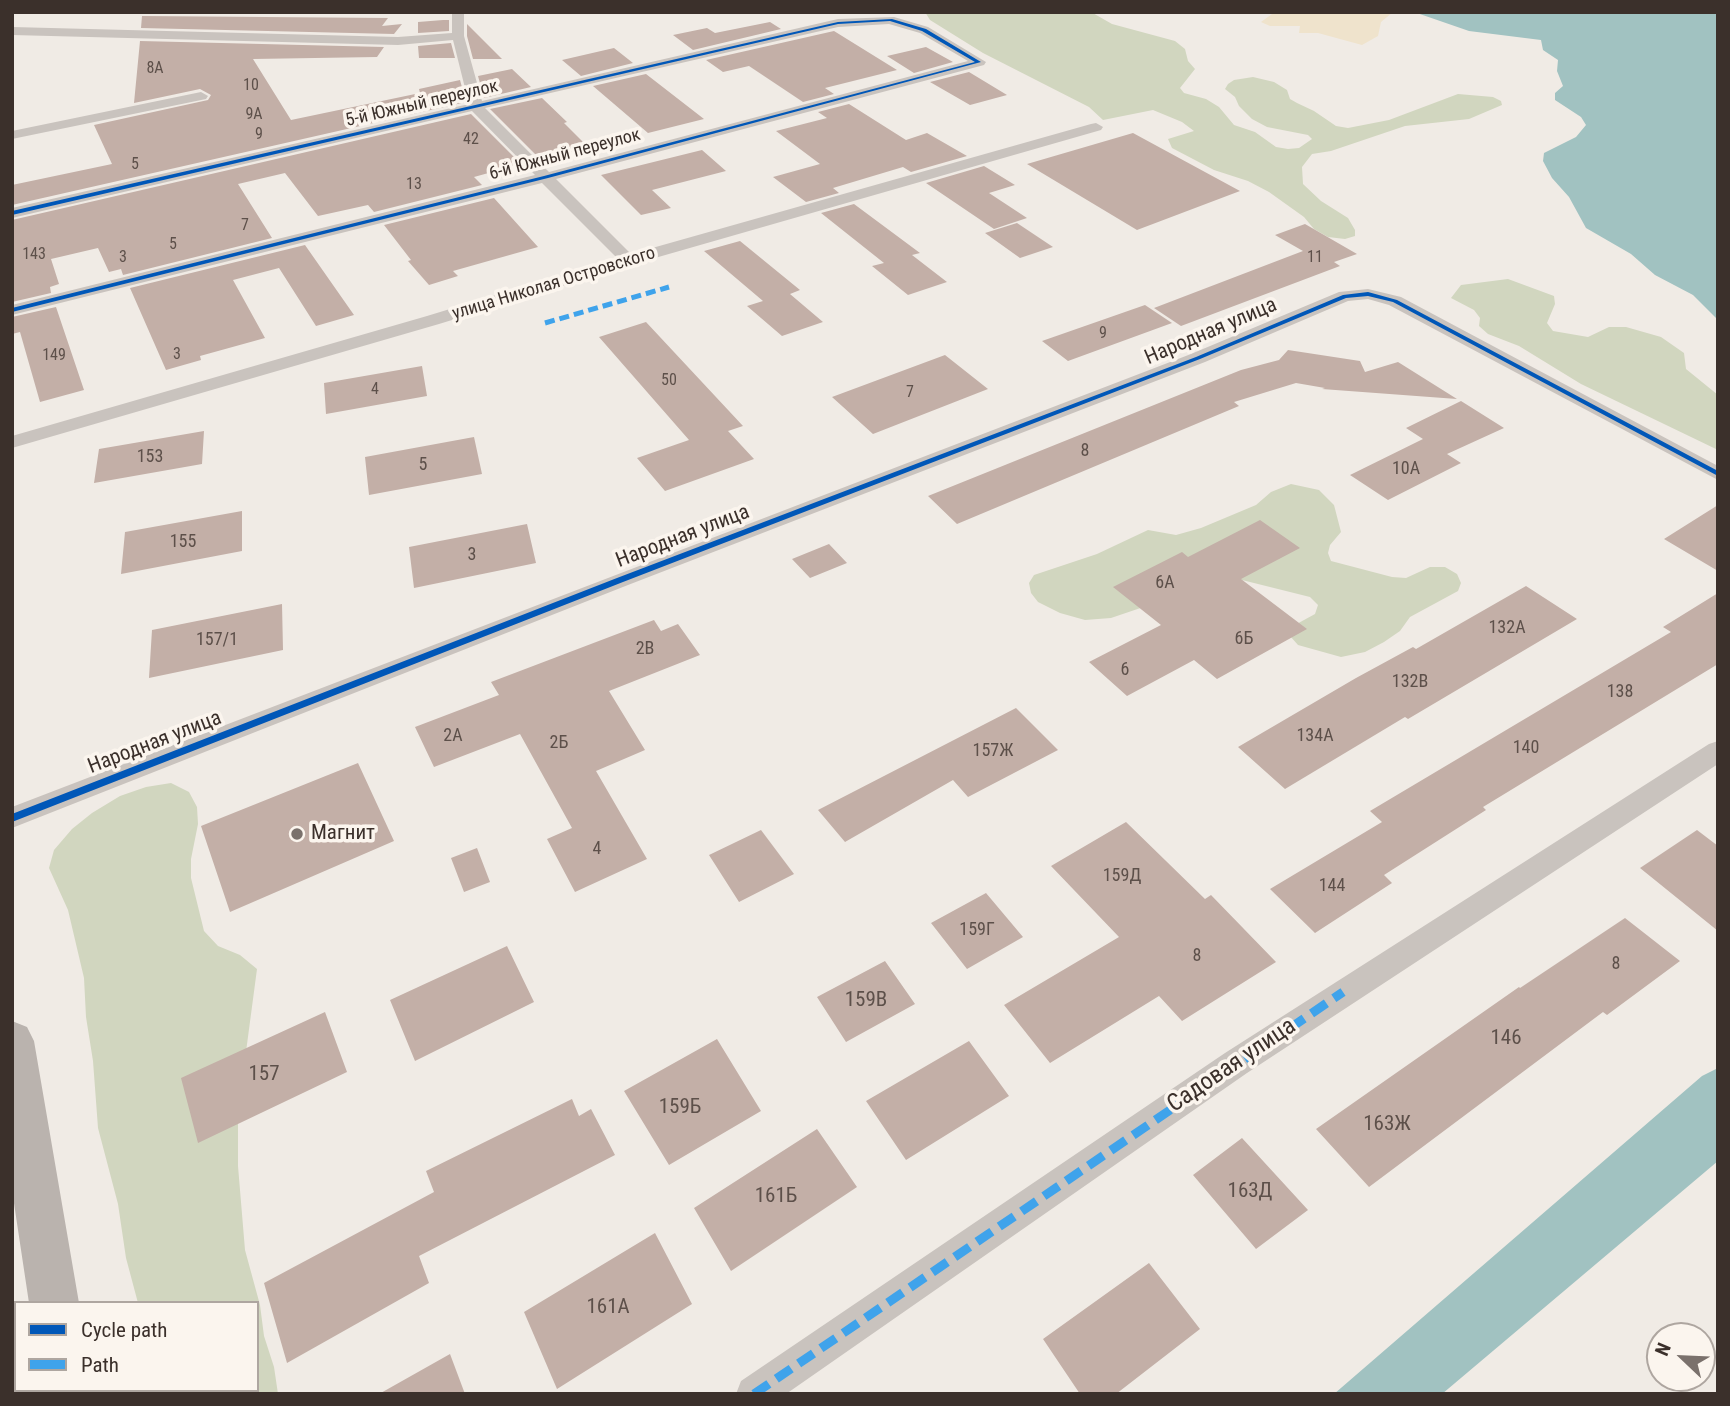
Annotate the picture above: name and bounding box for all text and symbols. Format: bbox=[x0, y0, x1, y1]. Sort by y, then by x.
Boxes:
house number: 8А bbox=[146, 59, 164, 79]
house number: 10 bbox=[243, 76, 259, 96]
street label: 5-й Южный переулок bbox=[344, 76, 500, 132]
house number: 9А bbox=[245, 105, 263, 125]
street label: 6-й Южный переулок bbox=[487, 124, 643, 186]
house number: 9 bbox=[255, 125, 263, 145]
house number: 42 bbox=[463, 130, 479, 150]
house number: 5 bbox=[131, 155, 139, 175]
house number: 13 bbox=[406, 175, 422, 195]
house number: 7 bbox=[241, 216, 249, 236]
house number: 5 bbox=[169, 235, 177, 255]
street label: улица Николая Островского bbox=[450, 243, 658, 325]
house number: 143 bbox=[22, 245, 46, 265]
house number: 3 bbox=[119, 248, 127, 268]
house number: 11 bbox=[1307, 248, 1323, 268]
street label: Народная улица bbox=[1141, 293, 1281, 371]
house number: 9 bbox=[1099, 324, 1107, 344]
house number: 3 bbox=[173, 345, 181, 365]
house number: 149 bbox=[42, 346, 66, 366]
house number: 50 bbox=[661, 371, 677, 391]
house number: 4 bbox=[371, 380, 379, 400]
house number: 7 bbox=[906, 383, 914, 403]
house number: 8 bbox=[1081, 440, 1089, 462]
house number: 153 bbox=[137, 446, 163, 468]
house number: 5 bbox=[419, 454, 427, 476]
house number: 10А bbox=[1392, 458, 1420, 480]
street label: Народная улица bbox=[613, 500, 753, 574]
house number: 155 bbox=[170, 531, 196, 553]
house number: 3 bbox=[468, 544, 476, 566]
house number: 6А bbox=[1155, 572, 1175, 594]
house number: 132А bbox=[1488, 617, 1526, 639]
house number: 6Б bbox=[1235, 628, 1253, 650]
house number: 157/1 bbox=[196, 629, 238, 651]
house number: 2В bbox=[636, 638, 654, 660]
house number: 6 bbox=[1121, 659, 1129, 681]
house number: 132В bbox=[1392, 671, 1428, 693]
house number: 138 bbox=[1607, 681, 1633, 703]
street label: Народная улица bbox=[85, 706, 225, 780]
house number: 2А bbox=[443, 725, 463, 747]
house number: 134А bbox=[1296, 725, 1334, 747]
house number: 2Б bbox=[550, 732, 568, 754]
house number: 140 bbox=[1513, 737, 1539, 759]
house number: 157Ж bbox=[973, 740, 1013, 762]
place label: Магнит bbox=[311, 821, 375, 847]
marker: Магнит bbox=[289, 826, 305, 842]
house number: 4 bbox=[593, 838, 601, 860]
house number: 159Д bbox=[1103, 865, 1141, 887]
house number: 144 bbox=[1319, 875, 1345, 897]
house number: 159Г bbox=[959, 919, 995, 941]
house number: 8 bbox=[1193, 945, 1201, 967]
house number: 8 bbox=[1612, 953, 1620, 975]
house number: 159В bbox=[845, 988, 887, 1014]
street label: Садовая улица bbox=[1162, 1012, 1302, 1120]
house number: 146 bbox=[1490, 1026, 1522, 1052]
house number: 157 bbox=[248, 1062, 280, 1088]
house number: 159Б bbox=[659, 1095, 701, 1121]
house number: 163Ж bbox=[1363, 1112, 1411, 1138]
house number: 163Д bbox=[1228, 1179, 1272, 1205]
house number: 161Б bbox=[755, 1184, 797, 1210]
house number: 161А bbox=[586, 1295, 630, 1321]
legend bbox=[14, 1301, 259, 1392]
text: Cycle path bbox=[81, 1318, 167, 1342]
north arrow bbox=[1646, 1322, 1716, 1392]
text: N bbox=[1650, 1340, 1676, 1359]
text: Path bbox=[81, 1353, 119, 1377]

